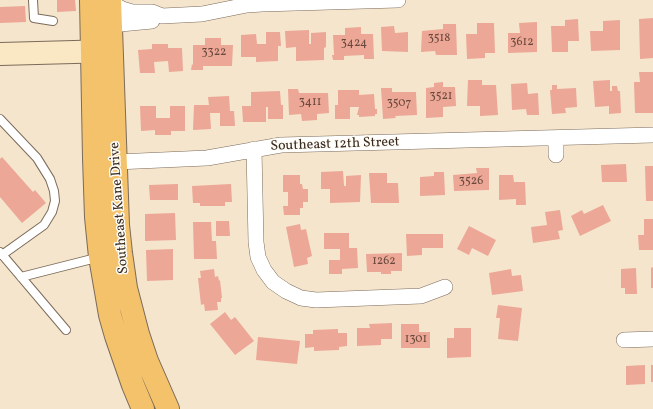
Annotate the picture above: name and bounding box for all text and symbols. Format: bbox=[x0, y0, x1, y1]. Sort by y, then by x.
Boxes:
house number: 3518 bbox=[428, 32, 450, 46]
house number: 3612 bbox=[510, 36, 534, 50]
house number: 3424 bbox=[341, 37, 367, 51]
house number: 3322 bbox=[201, 46, 227, 60]
house number: 3521 bbox=[429, 90, 453, 104]
house number: 3411 bbox=[299, 96, 321, 110]
house number: 3507 bbox=[387, 97, 411, 111]
street label: Southeast 12th Street bbox=[270, 134, 400, 156]
street label: Southeast Kane Drive bbox=[107, 142, 133, 274]
house number: 3526 bbox=[459, 175, 483, 189]
house number: 1262 bbox=[372, 255, 396, 269]
house number: 1301 bbox=[405, 333, 427, 347]

